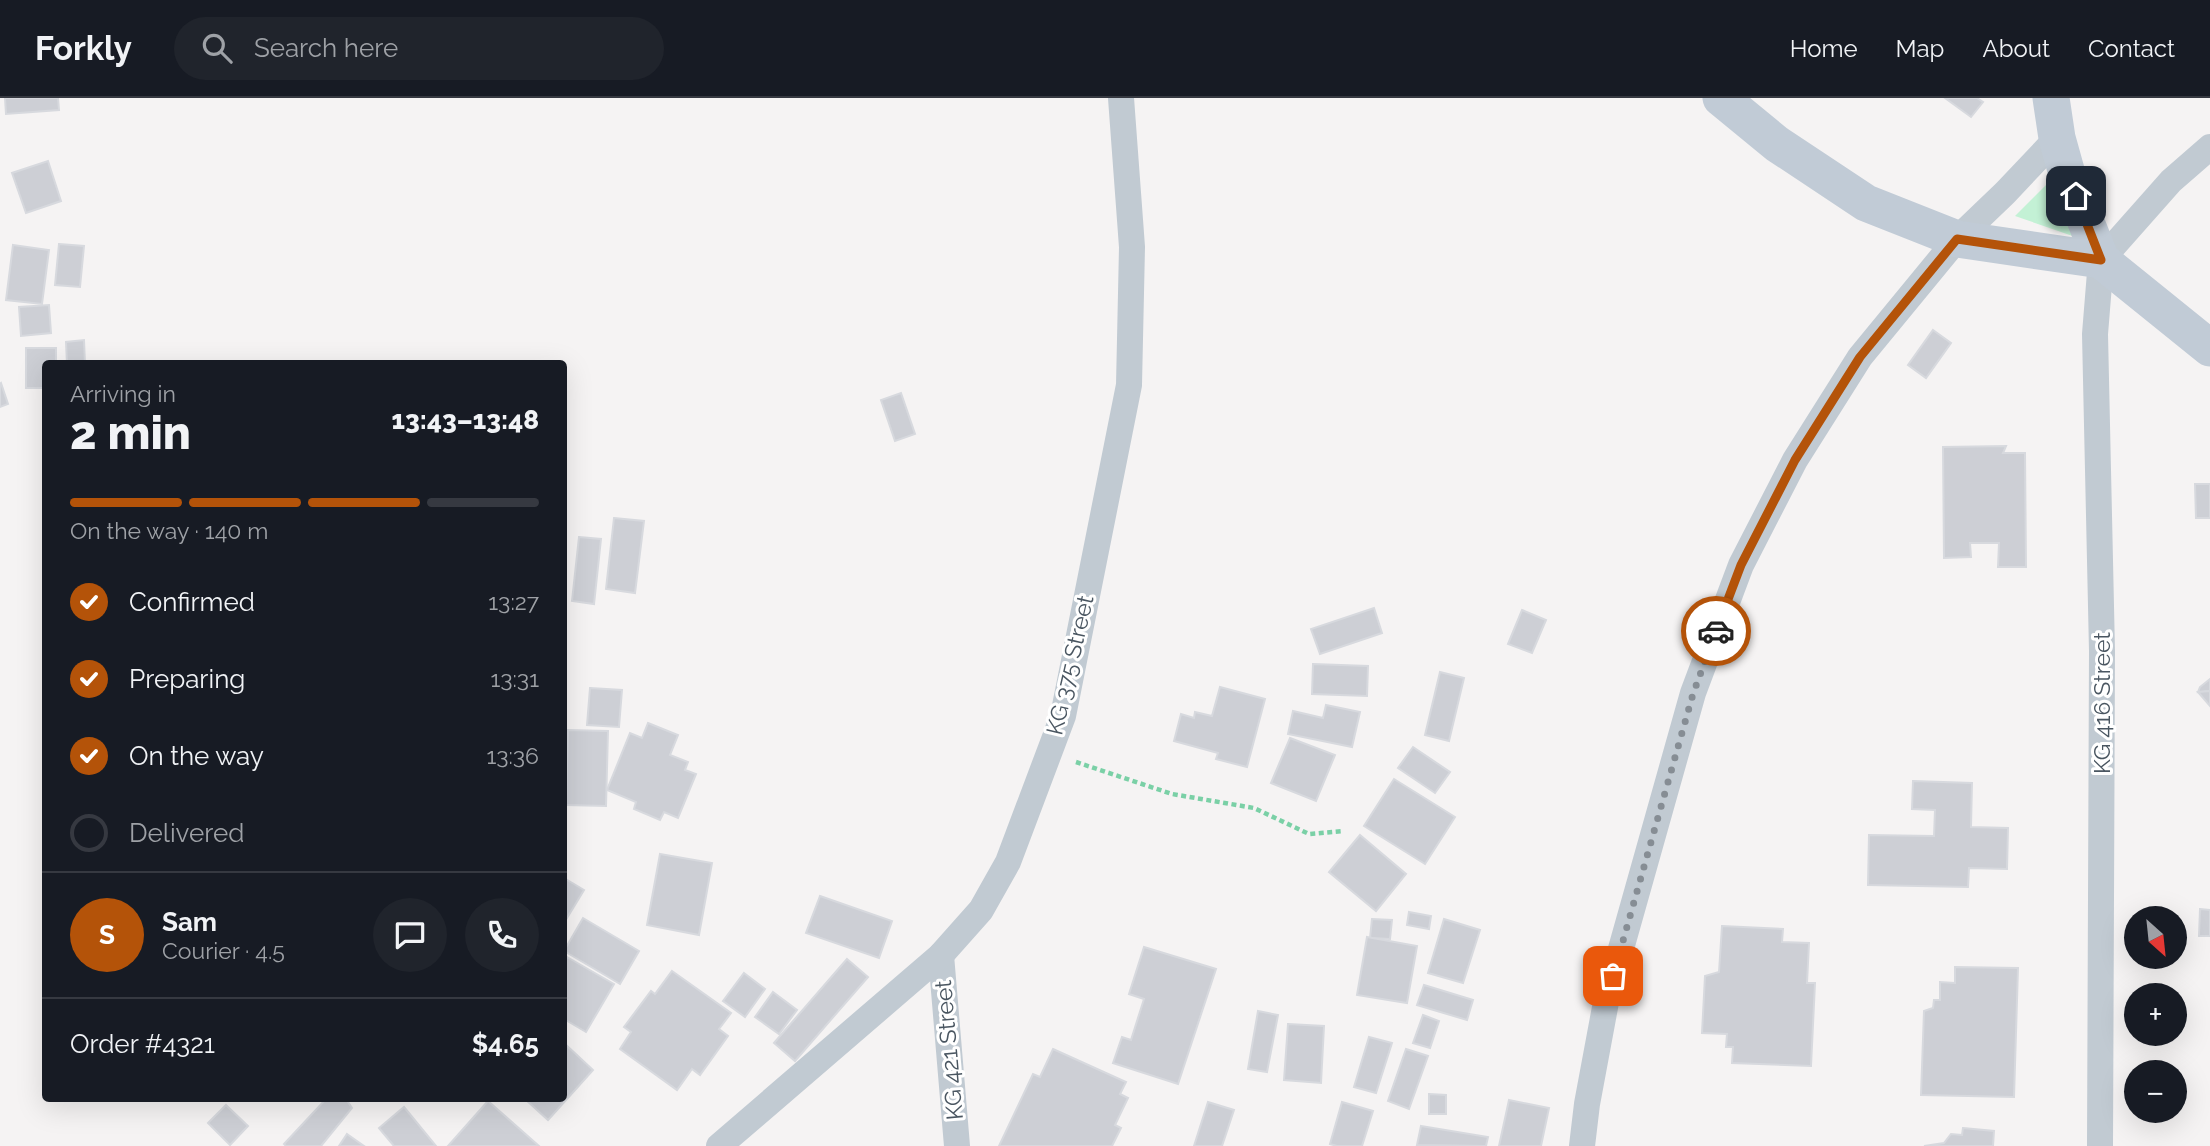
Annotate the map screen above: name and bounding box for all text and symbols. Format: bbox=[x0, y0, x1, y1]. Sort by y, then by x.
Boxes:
search box bbox=[174, 17, 664, 80]
text: Forkly bbox=[35, 29, 132, 68]
icon: search bbox=[198, 29, 236, 67]
text: Search here bbox=[254, 33, 398, 63]
text: Home bbox=[1790, 34, 1858, 63]
text: Map bbox=[1896, 34, 1944, 63]
text: About bbox=[1982, 34, 2050, 63]
text: Contact bbox=[2088, 34, 2175, 63]
pin bbox=[2046, 166, 2106, 226]
icon: home bbox=[2057, 177, 2095, 215]
text: Arriving in bbox=[70, 380, 176, 407]
text: 13:43–13:48 bbox=[392, 405, 539, 435]
text: 2 min bbox=[70, 406, 191, 460]
text: On the way · 140 m bbox=[70, 517, 268, 544]
icon: check bbox=[70, 583, 108, 621]
text: Confirmed bbox=[129, 587, 255, 617]
text: 13:27 bbox=[488, 588, 539, 615]
street label: KG 375 Street bbox=[1040, 592, 1099, 737]
courier bbox=[1681, 596, 1751, 666]
icon: car bbox=[1697, 612, 1735, 650]
street label: KG 416 Street bbox=[2088, 632, 2115, 774]
icon: check bbox=[70, 660, 108, 698]
text: Preparing bbox=[129, 664, 245, 694]
text: 13:31 bbox=[490, 665, 539, 692]
icon: check bbox=[70, 737, 108, 775]
text: On the way bbox=[129, 741, 264, 771]
text: 13:36 bbox=[486, 742, 539, 769]
text: Delivered bbox=[129, 818, 244, 848]
button: chat bbox=[373, 898, 447, 972]
button: phone bbox=[465, 898, 539, 972]
north arrow bbox=[2124, 906, 2188, 970]
map controls bbox=[2124, 906, 2187, 1123]
text: Sam bbox=[162, 907, 217, 937]
text: S bbox=[99, 920, 115, 950]
text: Courier · 4.5 bbox=[162, 937, 285, 964]
pin bbox=[1583, 946, 1643, 1006]
icon: bag bbox=[1594, 957, 1632, 995]
street label: KG 421 Street bbox=[929, 979, 968, 1121]
button: + bbox=[2124, 983, 2187, 1046]
text: Order #4321 bbox=[70, 1029, 215, 1059]
text: $4.65 bbox=[472, 1029, 539, 1059]
button: − bbox=[2124, 1060, 2187, 1123]

